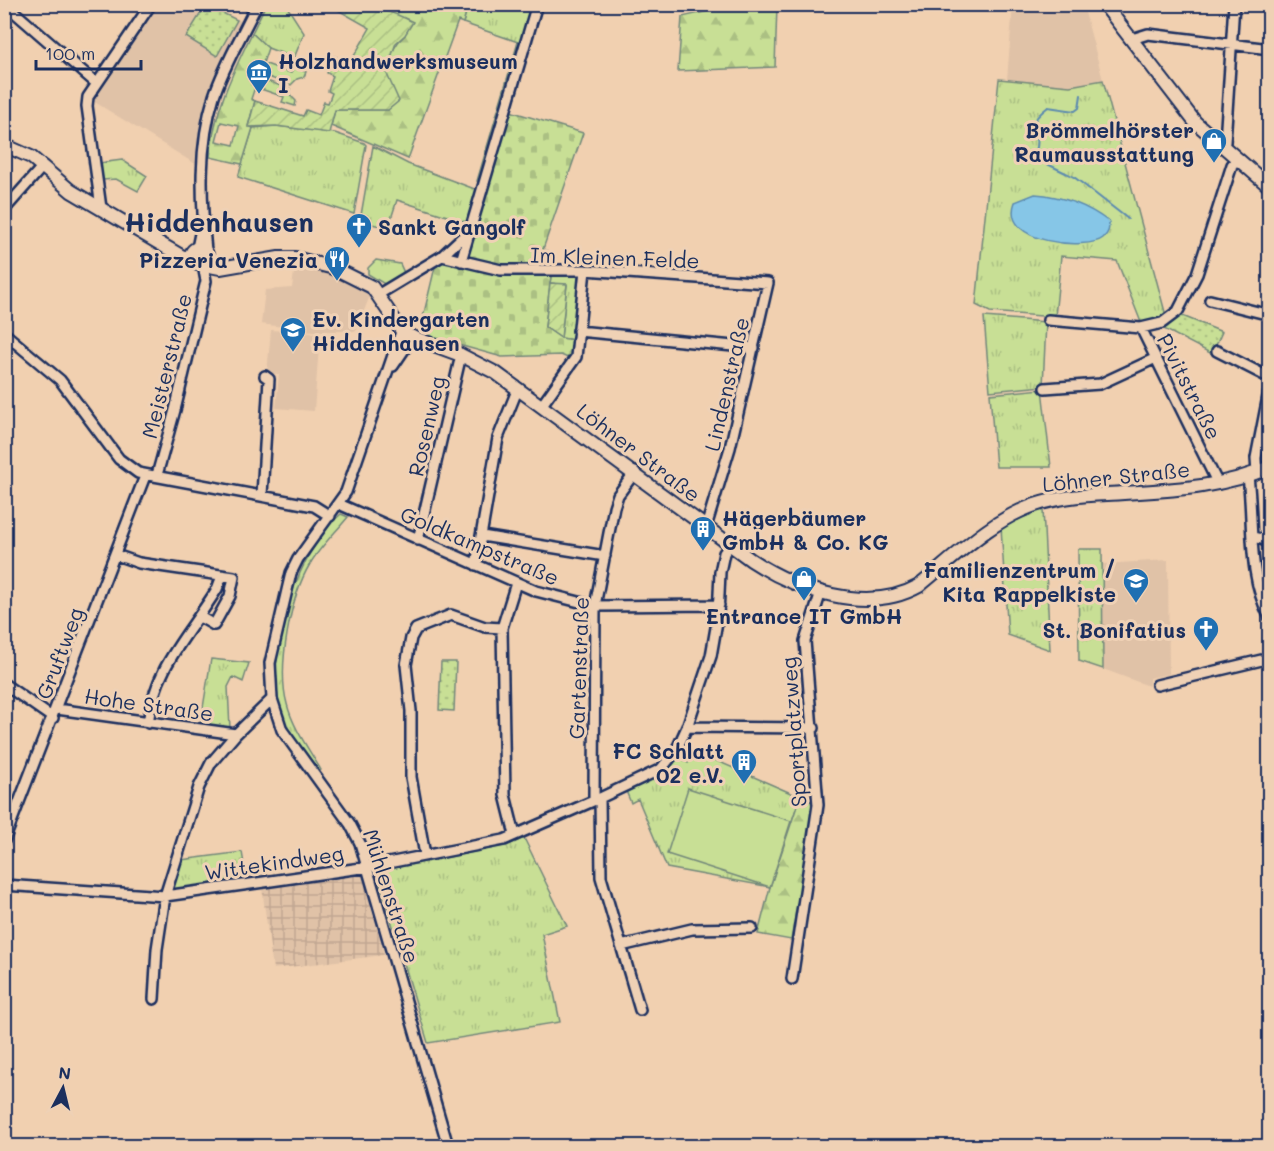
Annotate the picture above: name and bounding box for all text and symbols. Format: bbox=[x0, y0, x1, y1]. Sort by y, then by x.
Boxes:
scale bar bbox=[36, 33, 141, 71]
text: 100 m bbox=[45, 41, 95, 65]
place label: Holzhandwerksmuseum I bbox=[278, 47, 518, 98]
museum icon: Holzhandwerksmuseum I bbox=[244, 57, 274, 95]
place label: Brömmelhörster Raumausstattung bbox=[1014, 116, 1194, 167]
shop icon: Brömmelhörster Raumausstattung bbox=[1199, 126, 1229, 164]
district label: Hiddenhausen bbox=[124, 204, 314, 239]
church icon: Sankt Gangolf bbox=[344, 211, 374, 249]
place label: Sankt Gangolf bbox=[378, 213, 526, 240]
street label: Im Kleinen Felde bbox=[530, 241, 700, 273]
restaurant icon: Pizzeria Venezia bbox=[322, 244, 352, 282]
place label: Pizzeria Venezia bbox=[139, 246, 318, 273]
street label: Meisterstraße bbox=[135, 291, 197, 441]
place label: Ev. Kindergarten Hiddenhausen bbox=[312, 305, 490, 356]
street label: Lindenstraße bbox=[698, 314, 754, 454]
school or university icon: Ev. Kindergarten Hiddenhausen bbox=[278, 315, 308, 353]
street label: Pivitstraße bbox=[1152, 328, 1228, 444]
street label: Rosenweg bbox=[401, 373, 451, 479]
street label: Löhner Straße bbox=[572, 397, 706, 507]
street label: Löhner Straße bbox=[1041, 455, 1191, 497]
street label: Goldkampstraße bbox=[397, 499, 563, 591]
place label: Hägerbäumer GmbH & Co. KG bbox=[722, 504, 888, 555]
building icon: Hägerbäumer GmbH & Co. KG bbox=[688, 514, 718, 552]
place label: Familienzentrum / Kita Rappelkiste bbox=[923, 556, 1116, 607]
shop icon: Entrance IT GmbH bbox=[789, 564, 819, 602]
school or university icon: Familienzentrum / Kita Rappelkiste bbox=[1121, 566, 1151, 604]
street label: Gartenstraße bbox=[562, 596, 594, 740]
place label: Entrance IT GmbH bbox=[705, 602, 903, 629]
street label: Gruftweg bbox=[29, 603, 89, 703]
church icon: St. Bonifatius bbox=[1191, 614, 1221, 652]
place label: St. Bonifatius bbox=[1043, 616, 1186, 643]
street label: Sportplatzweg bbox=[774, 656, 812, 808]
street label: Hohe Straße bbox=[83, 682, 215, 726]
place label: FC Schlatt 02 e.V. bbox=[612, 737, 724, 788]
building icon: FC Schlatt 02 e.V. bbox=[729, 747, 759, 785]
street label: Mühlenstraße bbox=[358, 826, 426, 966]
street label: Wittekindweg bbox=[203, 839, 345, 885]
north arrow bbox=[33, 1058, 93, 1118]
text: N bbox=[58, 1061, 72, 1084]

